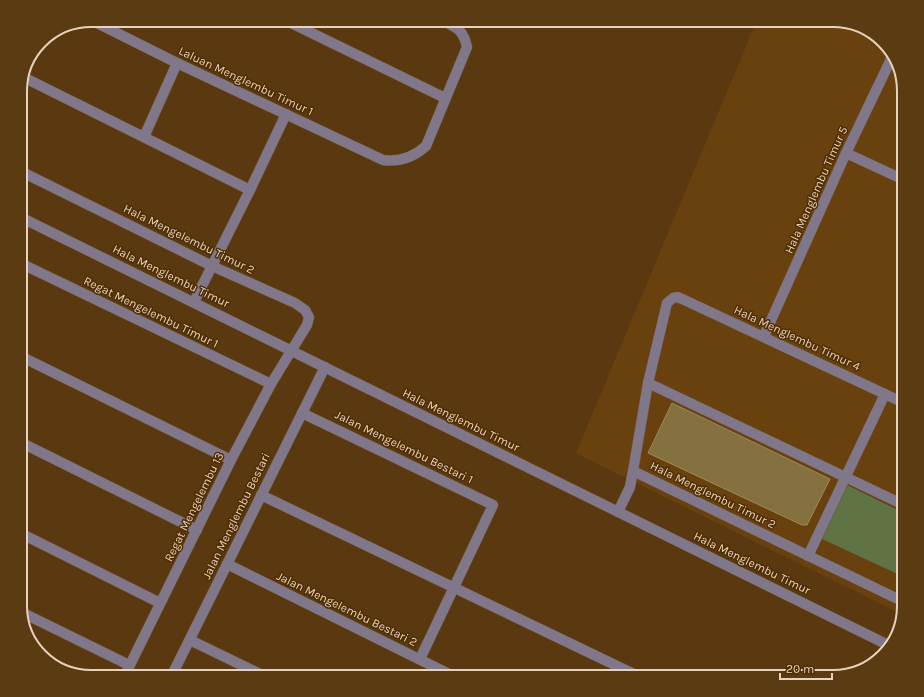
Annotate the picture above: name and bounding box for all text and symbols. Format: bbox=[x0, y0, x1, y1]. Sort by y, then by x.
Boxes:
street label: Laluan Menglembu Timur 1 bbox=[176, 44, 316, 118]
street label: Hala Menglembu Timur 5 bbox=[782, 124, 851, 256]
street label: Hala Mengelembu Timur 2 bbox=[121, 201, 257, 277]
street label: Hala Menglembu Timur bbox=[110, 242, 232, 311]
street label: Regat Mengelembu Timur 1 bbox=[81, 273, 221, 351]
street label: Hala Menglembu Timur 4 bbox=[732, 303, 863, 374]
street label: Hala Menglembu Timur bbox=[400, 386, 522, 455]
street label: Jalan Mengelembu Bestari 1 bbox=[333, 407, 475, 487]
street label: Regat Mengelembu 13 bbox=[161, 450, 227, 564]
street label: Jalan Menglembu Bestari bbox=[199, 451, 273, 581]
street label: Hala Menglembu Timur 2 bbox=[648, 458, 778, 532]
street label: Hala Menglembu Timur bbox=[691, 529, 813, 598]
street label: Jalan Mengelembu Bestari 2 bbox=[274, 569, 420, 649]
scale bar bbox=[780, 655, 832, 681]
text: 20 m bbox=[786, 662, 814, 676]

